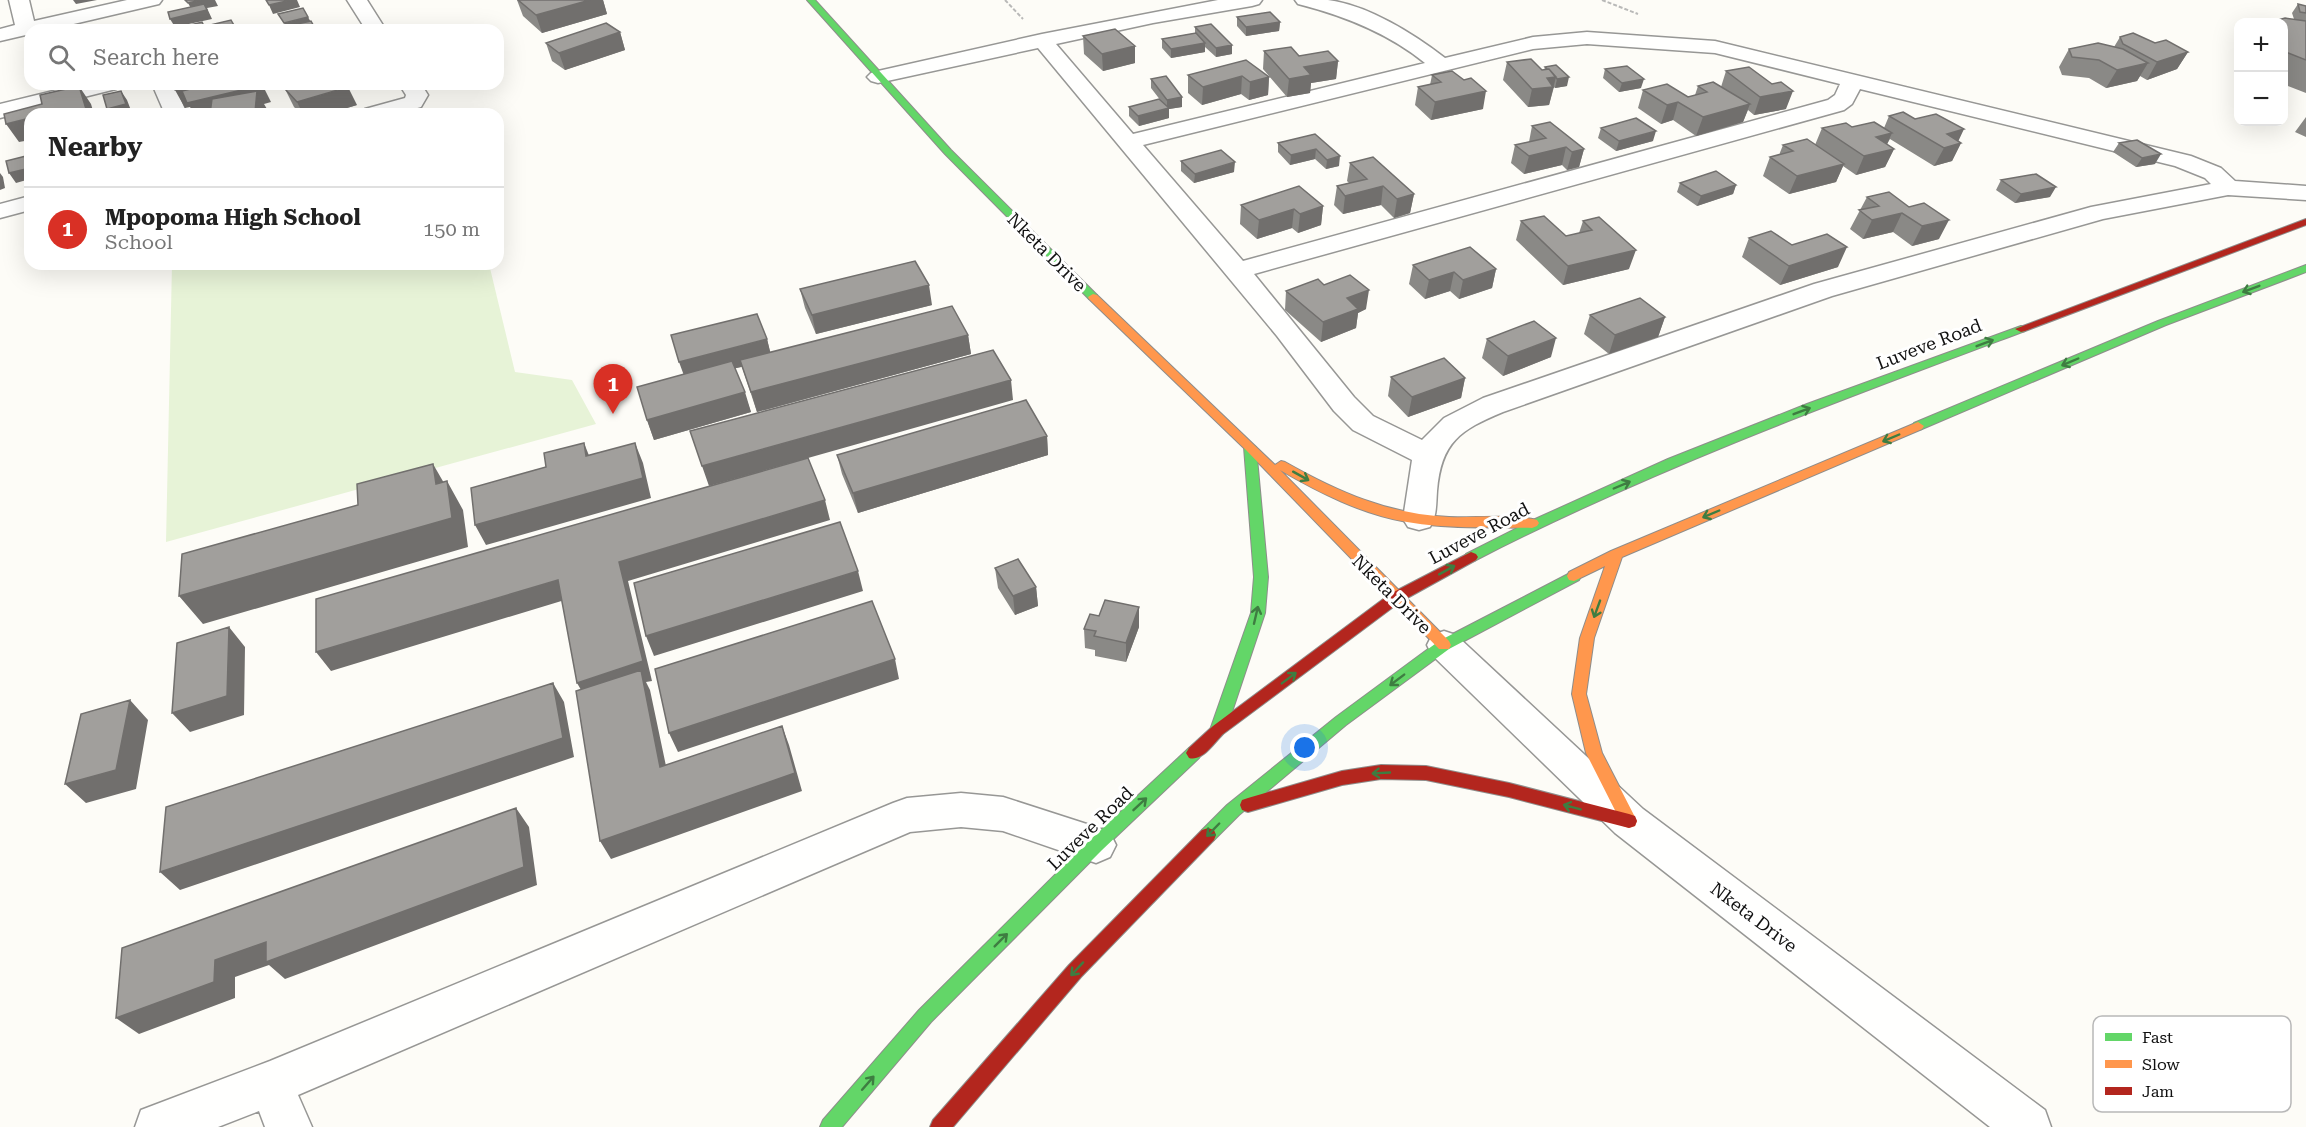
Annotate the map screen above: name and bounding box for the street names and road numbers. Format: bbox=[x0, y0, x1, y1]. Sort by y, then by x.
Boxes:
street label: Nketa Drive bbox=[1003, 208, 1091, 296]
street label: Luveve Road bbox=[1873, 314, 1985, 374]
street label: Luveve Road bbox=[1425, 497, 1533, 568]
street label: Nketa Drive bbox=[1348, 550, 1436, 638]
street label: Luveve Road bbox=[1043, 782, 1137, 874]
street label: Nketa Drive bbox=[1707, 878, 1802, 956]

